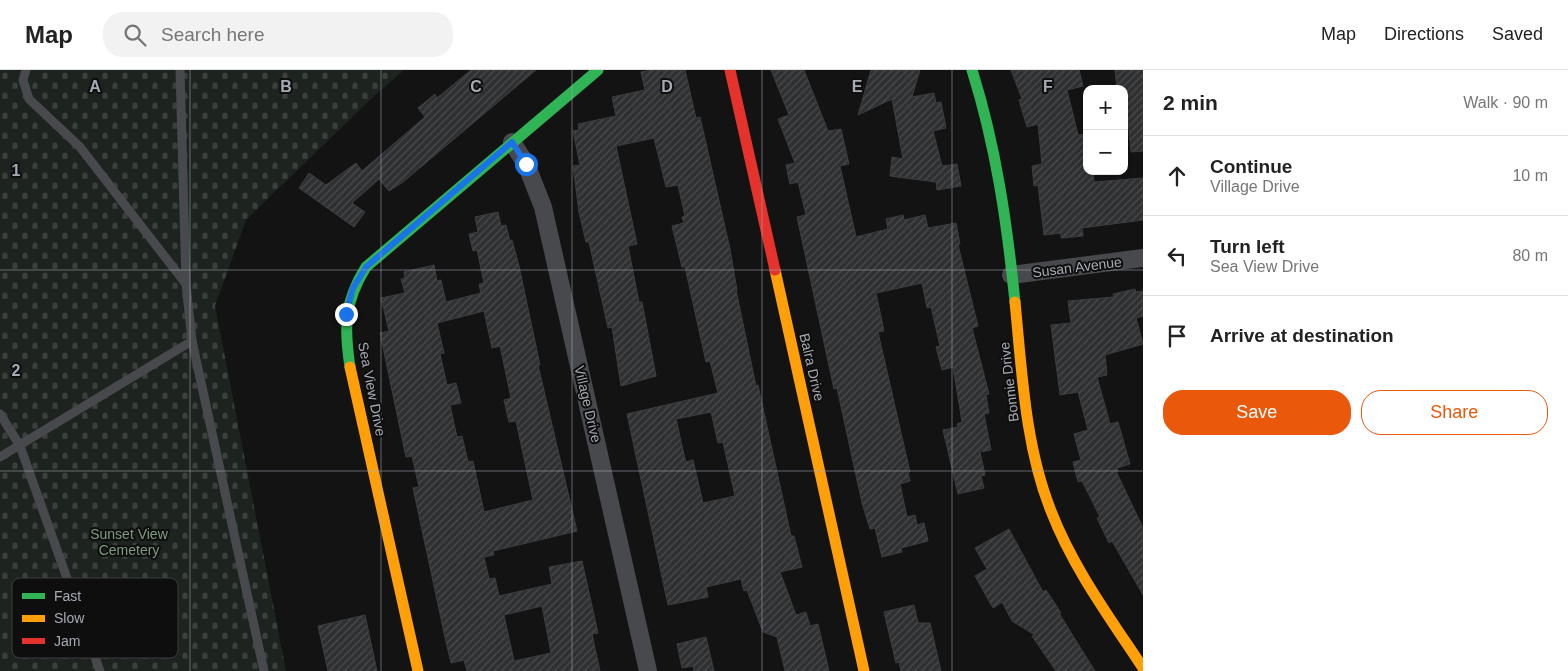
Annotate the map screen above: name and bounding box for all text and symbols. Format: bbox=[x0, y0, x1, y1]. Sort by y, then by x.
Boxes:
search box bbox=[103, 12, 453, 57]
text: Map bbox=[25, 21, 73, 48]
icon: search bbox=[121, 21, 149, 49]
text: Search here bbox=[161, 24, 265, 45]
text: Map bbox=[1321, 24, 1356, 44]
text: Directions bbox=[1384, 24, 1464, 44]
text: Saved bbox=[1492, 24, 1543, 44]
text: A bbox=[89, 78, 101, 95]
text: B bbox=[280, 78, 292, 95]
text: C bbox=[470, 78, 482, 95]
text: D bbox=[661, 78, 673, 95]
text: E bbox=[852, 78, 863, 95]
text: F bbox=[1043, 78, 1053, 95]
map controls bbox=[1083, 85, 1128, 175]
button: + bbox=[1083, 85, 1128, 130]
text: 2 min bbox=[1163, 91, 1218, 114]
text: Walk · 90 m bbox=[1463, 94, 1548, 111]
button: − bbox=[1083, 130, 1128, 175]
route start bbox=[515, 153, 538, 176]
text: Continue bbox=[1210, 156, 1292, 177]
text: 1 bbox=[12, 162, 21, 179]
icon: ahead bbox=[1163, 162, 1191, 190]
text: 10 m bbox=[1512, 167, 1548, 184]
text: Village Drive bbox=[1210, 178, 1300, 195]
text: Turn left bbox=[1210, 236, 1285, 257]
icon: left bbox=[1163, 242, 1191, 270]
text: 80 m bbox=[1512, 247, 1548, 264]
street label: Susan Avenue bbox=[1031, 254, 1123, 280]
text: Sea View Drive bbox=[1210, 258, 1319, 275]
route end bbox=[335, 303, 358, 326]
icon: arrive bbox=[1163, 322, 1191, 350]
text: Arrive at destination bbox=[1210, 325, 1394, 346]
street label: Balra Drive bbox=[796, 331, 828, 403]
street label: Sea View Drive bbox=[355, 341, 389, 438]
street label: Bonnie Drive bbox=[996, 341, 1022, 423]
text: 2 bbox=[12, 362, 21, 379]
street label: Village Drive bbox=[571, 364, 605, 444]
button: Save bbox=[1163, 390, 1351, 435]
button: Share bbox=[1361, 390, 1548, 435]
park label: Sunset View Cemetery bbox=[90, 526, 169, 558]
legend bbox=[12, 578, 178, 658]
text: Fast bbox=[54, 588, 81, 604]
text: Slow bbox=[54, 610, 85, 626]
text: Jam bbox=[54, 633, 80, 649]

